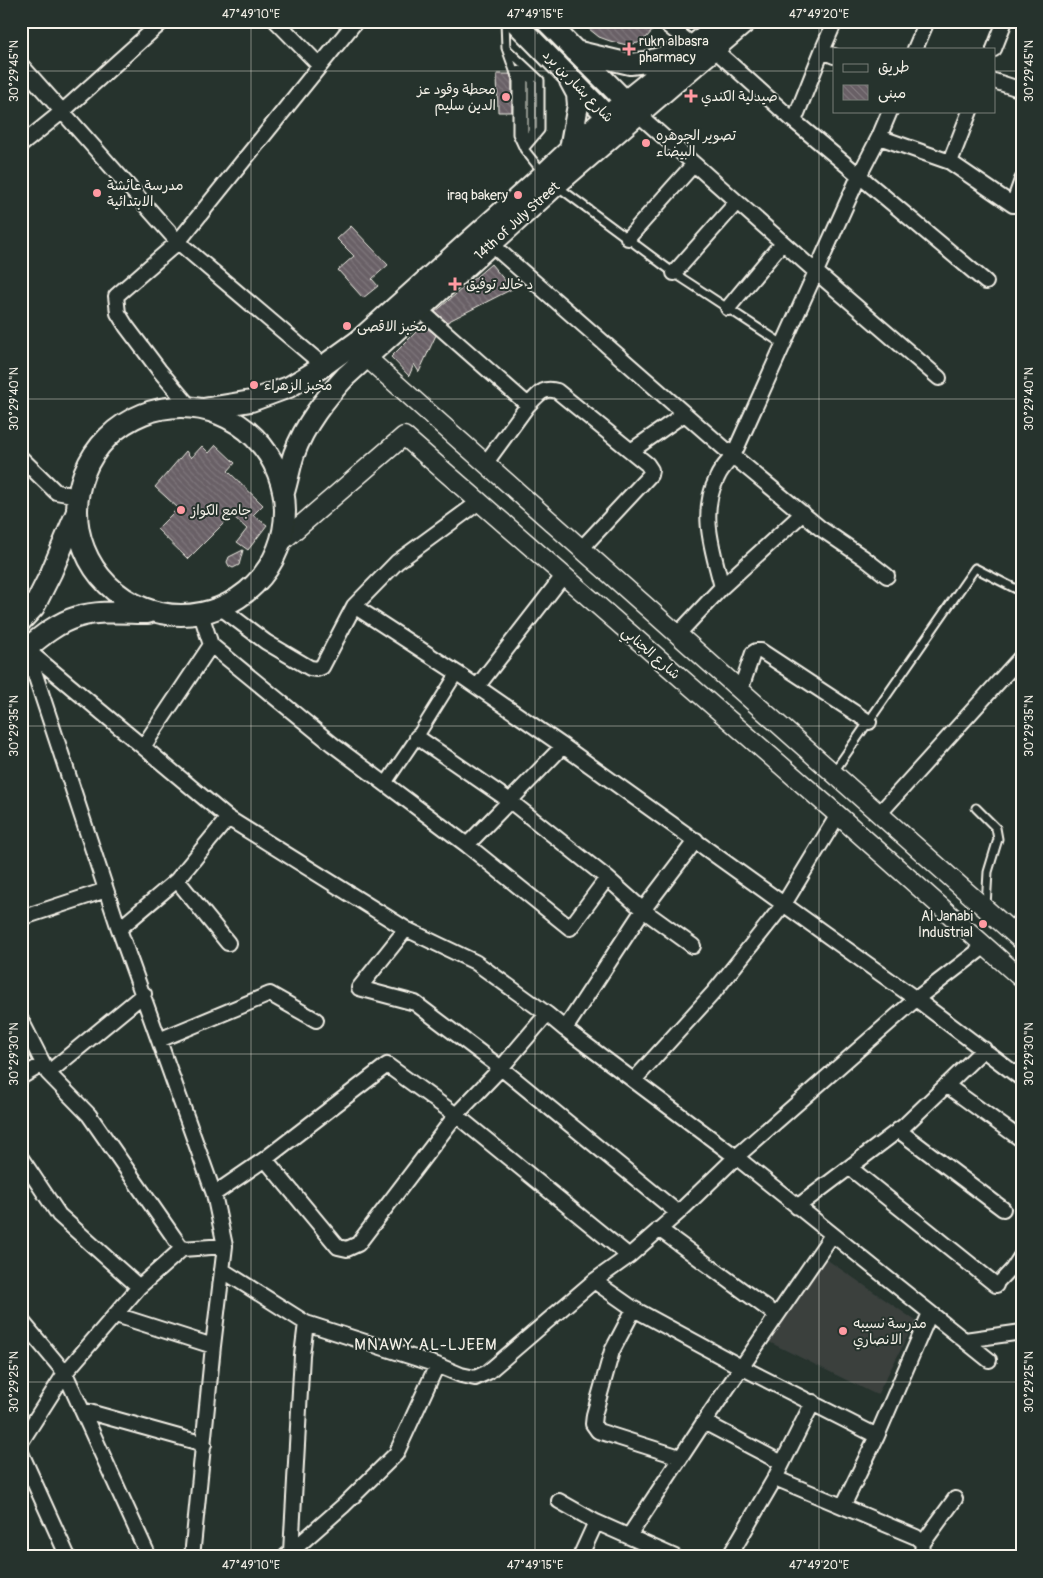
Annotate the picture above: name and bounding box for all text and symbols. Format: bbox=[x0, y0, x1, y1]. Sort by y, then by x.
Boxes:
text: 47°49'10"E bbox=[222, 7, 280, 22]
text: 47°49'15"E bbox=[507, 7, 563, 22]
text: 47°49'20"E bbox=[789, 7, 849, 22]
place label: rukn albasra pharmacy bbox=[639, 33, 709, 66]
text: 30°29'45"N bbox=[7, 40, 22, 102]
text: 30°29'45"N bbox=[1022, 40, 1037, 102]
marker: rukn albasra pharmacy bbox=[623, 43, 635, 55]
street label: شارع بشار بن برد bbox=[538, 46, 617, 127]
legend bbox=[833, 48, 996, 112]
text: طريق bbox=[878, 58, 910, 77]
place label: محطة وقود عز الدين سليم bbox=[416, 81, 496, 116]
text: مبنى bbox=[878, 84, 906, 103]
place label: صيدلية الكندي bbox=[701, 88, 778, 107]
marker: صيدلية الكندي bbox=[685, 90, 697, 102]
marker: محطة وقود عز الدين سليم bbox=[500, 91, 512, 103]
place label: تصوير الجوهره البيضاء bbox=[656, 127, 737, 160]
marker: تصوير الجوهره البيضاء bbox=[640, 137, 652, 149]
place label: مدرسة عائشة الابتدائية bbox=[107, 177, 184, 210]
street label: 14th of July Street bbox=[471, 178, 564, 264]
marker: مدرسة عائشة الابتدائية bbox=[91, 187, 103, 199]
place label: iraq bakery bbox=[447, 187, 508, 204]
marker: iraq bakery bbox=[512, 189, 524, 201]
place label: د خالد توفيق bbox=[466, 276, 533, 293]
marker: د خالد توفيق bbox=[448, 277, 462, 291]
place label: مخبز الاقصى bbox=[357, 318, 427, 335]
marker: مخبز الاقصى bbox=[341, 320, 353, 332]
text: 30°29'40"N bbox=[7, 367, 22, 431]
text: 30°29'40"N bbox=[1022, 367, 1037, 431]
place label: مخبز الزهراء bbox=[264, 377, 332, 394]
marker: مخبز الزهراء bbox=[248, 379, 260, 391]
place label: جامع الكواز bbox=[190, 502, 251, 521]
marker: جامع الكواز bbox=[175, 504, 187, 516]
street label: شارع الجنابي bbox=[616, 623, 684, 686]
text: 30°29'35"N bbox=[7, 695, 22, 757]
text: 30°29'35"N bbox=[1022, 695, 1037, 757]
place label: Al Janabi Industrial bbox=[918, 908, 973, 941]
marker: Al Janabi Industrial bbox=[977, 918, 989, 930]
text: 30°29'30"N bbox=[7, 1022, 22, 1086]
text: 30°29'30"N bbox=[1022, 1022, 1037, 1086]
place label: مدرسة نسيبه الانصاري bbox=[853, 1315, 927, 1350]
marker: مدرسة نسيبه الانصاري bbox=[837, 1325, 849, 1337]
district label: MNAWY AL-LJEEM bbox=[354, 1335, 498, 1355]
text: 30°29'25"N bbox=[7, 1351, 22, 1413]
text: 30°29'25"N bbox=[1022, 1351, 1037, 1413]
text: 47°49'10"E bbox=[222, 1558, 280, 1573]
text: 47°49'15"E bbox=[507, 1558, 563, 1573]
text: 47°49'20"E bbox=[789, 1558, 849, 1573]

